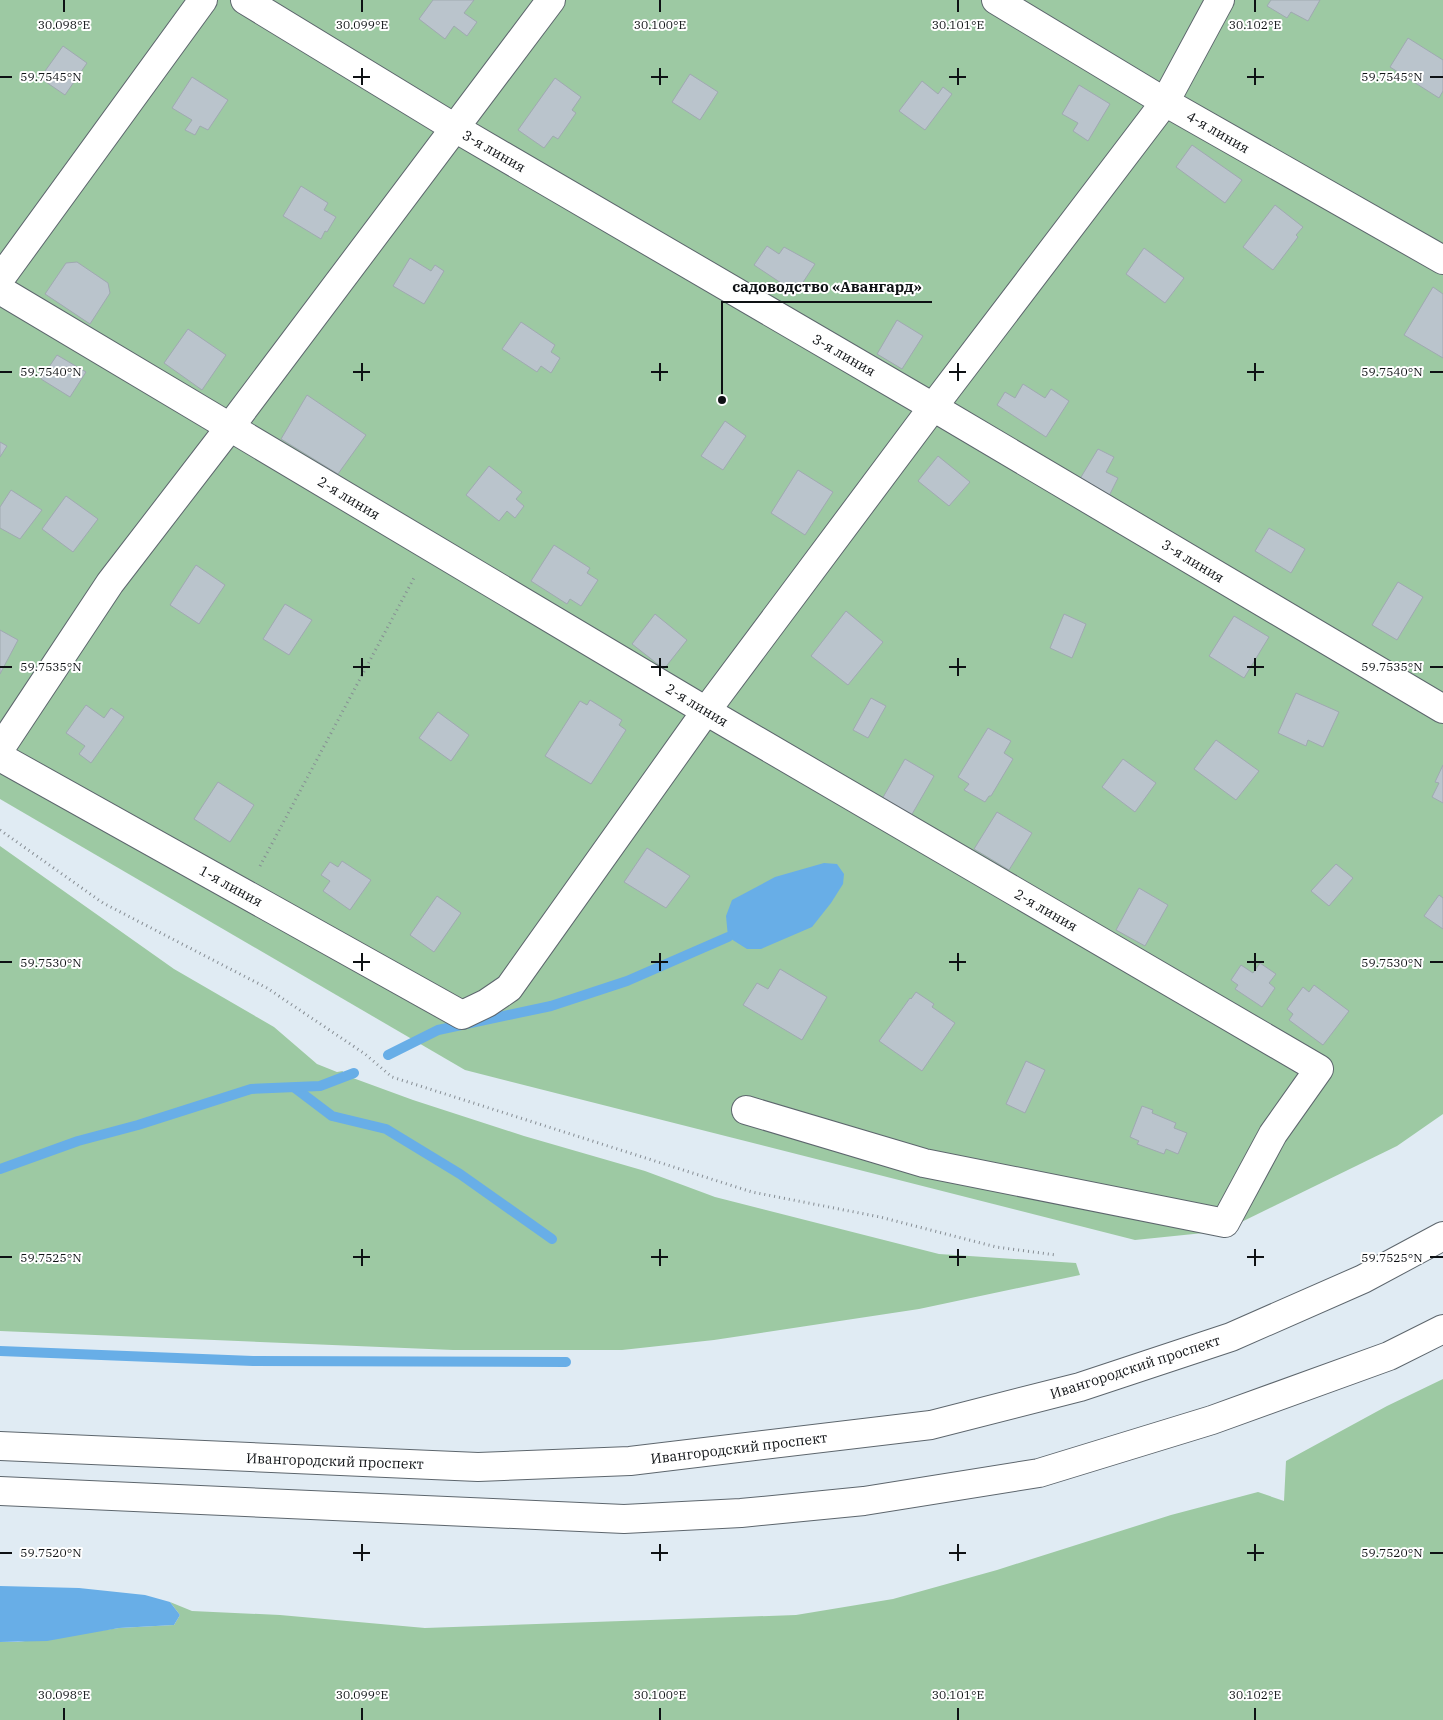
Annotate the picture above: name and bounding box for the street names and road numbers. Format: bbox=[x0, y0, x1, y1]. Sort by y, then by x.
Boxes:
street label: 4-я линия bbox=[1183, 107, 1253, 157]
street label: 3-я линия bbox=[459, 126, 529, 176]
street label: 3-я линия bbox=[809, 330, 879, 380]
street label: 2-я линия bbox=[314, 472, 384, 524]
street label: 3-я линия bbox=[1158, 535, 1228, 587]
street label: 2-я линия bbox=[662, 679, 732, 731]
street label: 1-я линия bbox=[196, 861, 266, 911]
street label: 2-я линия bbox=[1011, 885, 1081, 935]
street label: Ивангородский проспект bbox=[1048, 1331, 1222, 1403]
street label: Ивангородский проспект bbox=[650, 1428, 828, 1468]
street label: Ивангородский проспект bbox=[246, 1449, 424, 1473]

